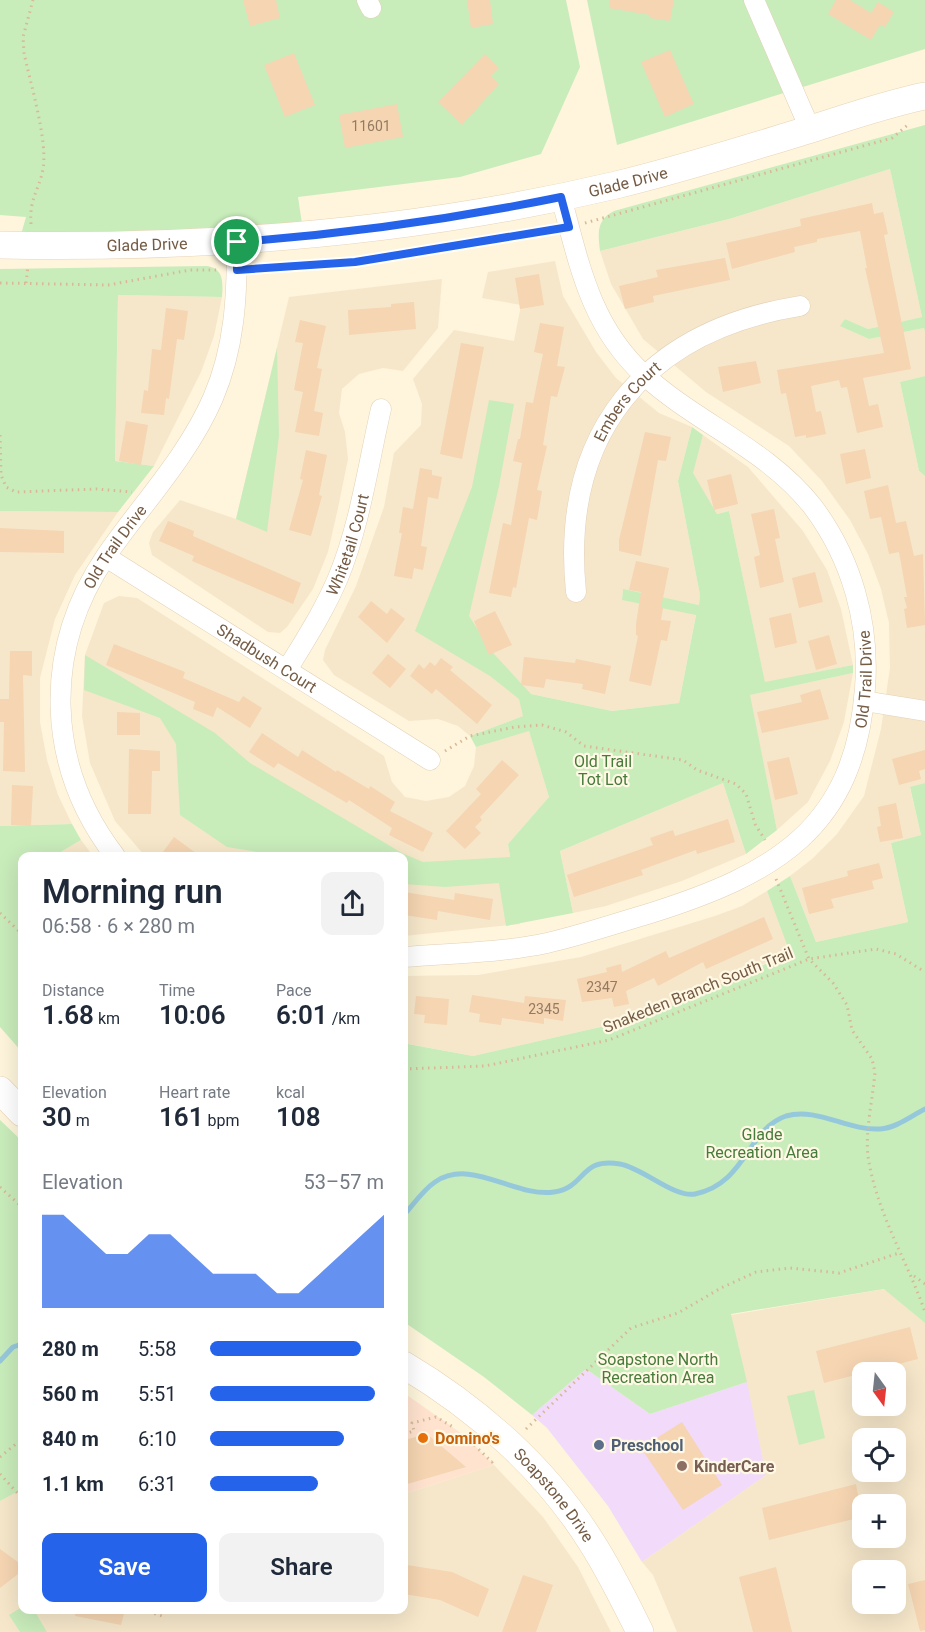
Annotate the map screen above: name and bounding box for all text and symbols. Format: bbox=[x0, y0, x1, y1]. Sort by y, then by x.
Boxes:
house number: 11601 bbox=[351, 118, 391, 134]
street label: Glade Drive bbox=[587, 163, 670, 201]
pin bbox=[211, 216, 262, 267]
icon: arrive bbox=[220, 225, 253, 258]
street label: Glade Drive bbox=[106, 233, 188, 255]
street label: Embers Court bbox=[589, 357, 664, 445]
street label: Whitetail Court bbox=[322, 492, 372, 599]
street label: Old Trail Drive bbox=[79, 501, 150, 592]
street label: Shadbush Court bbox=[214, 619, 320, 696]
street label: Old Trail Drive bbox=[850, 629, 875, 730]
park label: Old Trail Tot Lot bbox=[574, 752, 632, 789]
text: Morning run bbox=[42, 872, 223, 911]
button: share bbox=[321, 872, 384, 935]
text: 06:58 · 6 × 280 m bbox=[42, 914, 195, 938]
street label: Snakeden Branch South Trail bbox=[600, 943, 796, 1037]
house number: 2347 bbox=[586, 979, 618, 995]
text: Distance bbox=[42, 981, 104, 1000]
text: Time bbox=[159, 981, 195, 1000]
text: Pace bbox=[276, 981, 312, 1000]
text: 1.68 bbox=[42, 1000, 94, 1030]
text: 10:06 bbox=[159, 1000, 226, 1030]
text: 6:01 bbox=[276, 1000, 328, 1030]
house number: 2345 bbox=[528, 1001, 560, 1017]
text: km bbox=[94, 1009, 120, 1028]
text: /km bbox=[328, 1009, 360, 1028]
text: Elevation bbox=[42, 1083, 107, 1102]
text: Heart rate bbox=[159, 1083, 230, 1102]
text: kcal bbox=[276, 1083, 305, 1102]
text: 30 bbox=[42, 1102, 72, 1132]
text: 161 bbox=[159, 1102, 204, 1132]
text: 108 bbox=[276, 1102, 321, 1132]
text: m bbox=[72, 1111, 90, 1130]
text: bpm bbox=[204, 1111, 240, 1130]
park label: Glade Recreation Area bbox=[705, 1125, 819, 1162]
text: Elevation bbox=[42, 1170, 123, 1194]
text: 53–57 m bbox=[303, 1170, 384, 1194]
text: 280 m bbox=[42, 1337, 99, 1361]
text: 5:58 bbox=[138, 1337, 177, 1361]
park label: Soapstone North Recreation Area bbox=[598, 1350, 718, 1387]
north arrow bbox=[852, 1362, 906, 1416]
map controls bbox=[852, 1362, 906, 1614]
text: 560 m bbox=[42, 1382, 99, 1406]
text: 5:51 bbox=[138, 1382, 177, 1406]
text: 840 m bbox=[42, 1427, 99, 1451]
text: 6:10 bbox=[138, 1427, 177, 1451]
button: locate bbox=[852, 1428, 906, 1482]
place label: Domino's bbox=[435, 1429, 500, 1448]
marker: Domino's bbox=[416, 1431, 430, 1445]
place label: Preschool bbox=[611, 1436, 683, 1455]
marker: Preschool bbox=[592, 1438, 606, 1452]
street label: Soapstone Drive bbox=[510, 1444, 598, 1545]
place label: KinderCare bbox=[694, 1457, 775, 1476]
marker: KinderCare bbox=[675, 1459, 689, 1473]
text: 1.1 km bbox=[42, 1472, 104, 1496]
text: 6:31 bbox=[138, 1472, 177, 1496]
button: + bbox=[852, 1494, 906, 1548]
button: Save bbox=[42, 1533, 207, 1602]
button: Share bbox=[219, 1533, 384, 1602]
button: − bbox=[852, 1560, 906, 1614]

